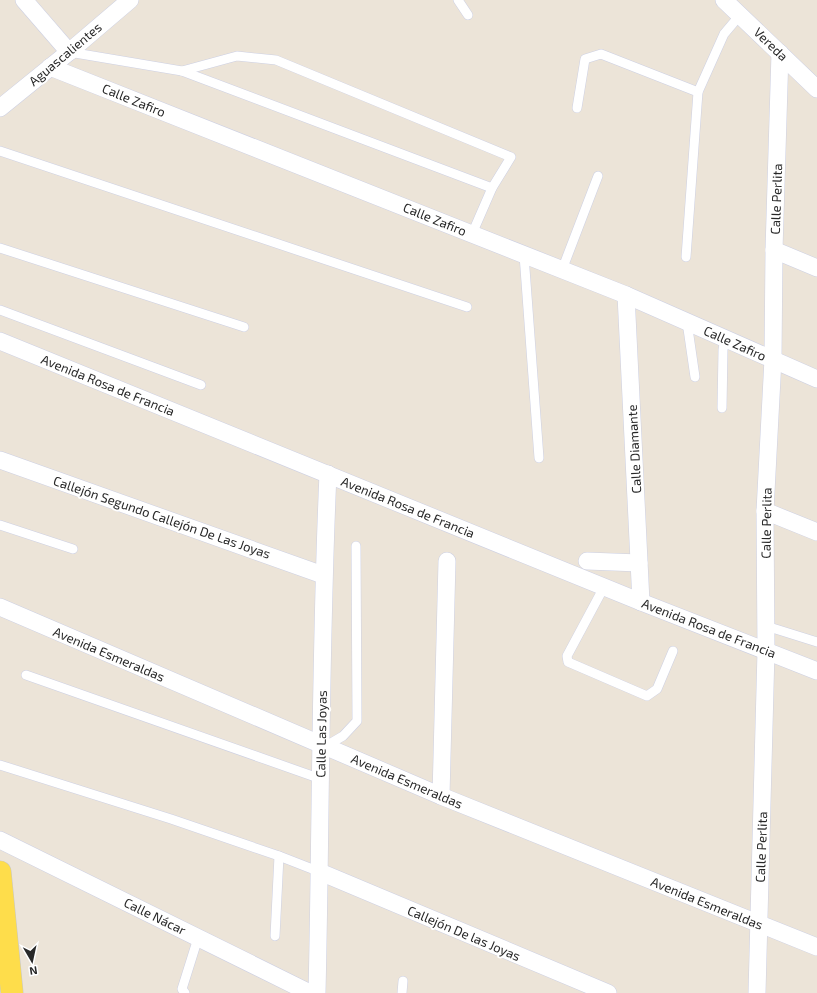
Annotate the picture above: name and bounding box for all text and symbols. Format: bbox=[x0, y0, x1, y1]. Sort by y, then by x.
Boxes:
street label: Aguascalientes bbox=[25, 19, 105, 89]
street label: Vereda bbox=[751, 24, 791, 64]
street label: Calle Zafiro bbox=[100, 80, 168, 120]
street label: Calle Perlita bbox=[767, 163, 785, 235]
street label: Calle Zafiro bbox=[401, 199, 469, 239]
street label: Calle Zafiro bbox=[701, 322, 769, 364]
street label: Avenida Rosa de Francia bbox=[39, 351, 177, 419]
street label: Calle Diamante bbox=[624, 404, 644, 494]
street label: Callejón Segundo Callejón De Las Joyas bbox=[51, 472, 273, 562]
street label: Avenida Rosa de Francia bbox=[339, 473, 477, 541]
street label: Calle Perlita bbox=[757, 487, 775, 559]
street label: Avenida Rosa de Francia bbox=[640, 595, 778, 661]
street label: Avenida Esmeraldas bbox=[51, 623, 167, 685]
street label: Calle Las Joyas bbox=[312, 690, 330, 778]
street label: Avenida Esmeraldas bbox=[349, 750, 465, 812]
street label: Calle Perlita bbox=[752, 811, 770, 883]
street label: Avenida Esmeraldas bbox=[649, 873, 765, 933]
street label: Calle Nácar bbox=[121, 894, 189, 938]
street label: Callejón De las Joyas bbox=[405, 902, 523, 964]
north arrow bbox=[12, 941, 52, 981]
text: N bbox=[29, 964, 39, 978]

